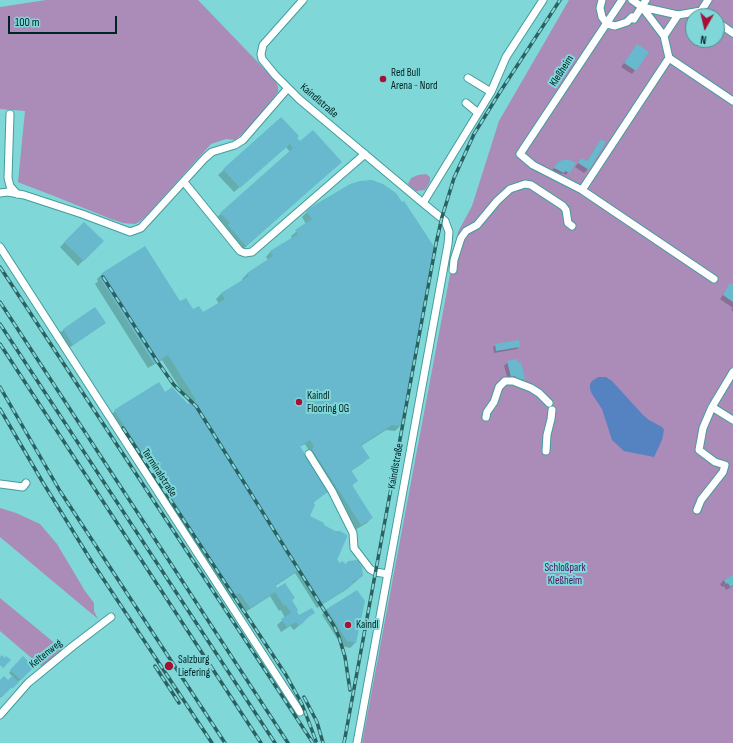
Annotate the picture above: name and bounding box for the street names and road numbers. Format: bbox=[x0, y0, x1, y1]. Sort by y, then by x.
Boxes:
street label: Kleßheim bbox=[547, 53, 577, 89]
street label: Kaindlstraße bbox=[297, 81, 341, 121]
street label: Kaindlstraße bbox=[385, 442, 407, 490]
street label: Terminalstraße bbox=[138, 446, 180, 500]
street label: Keltenweg bbox=[27, 637, 65, 671]

